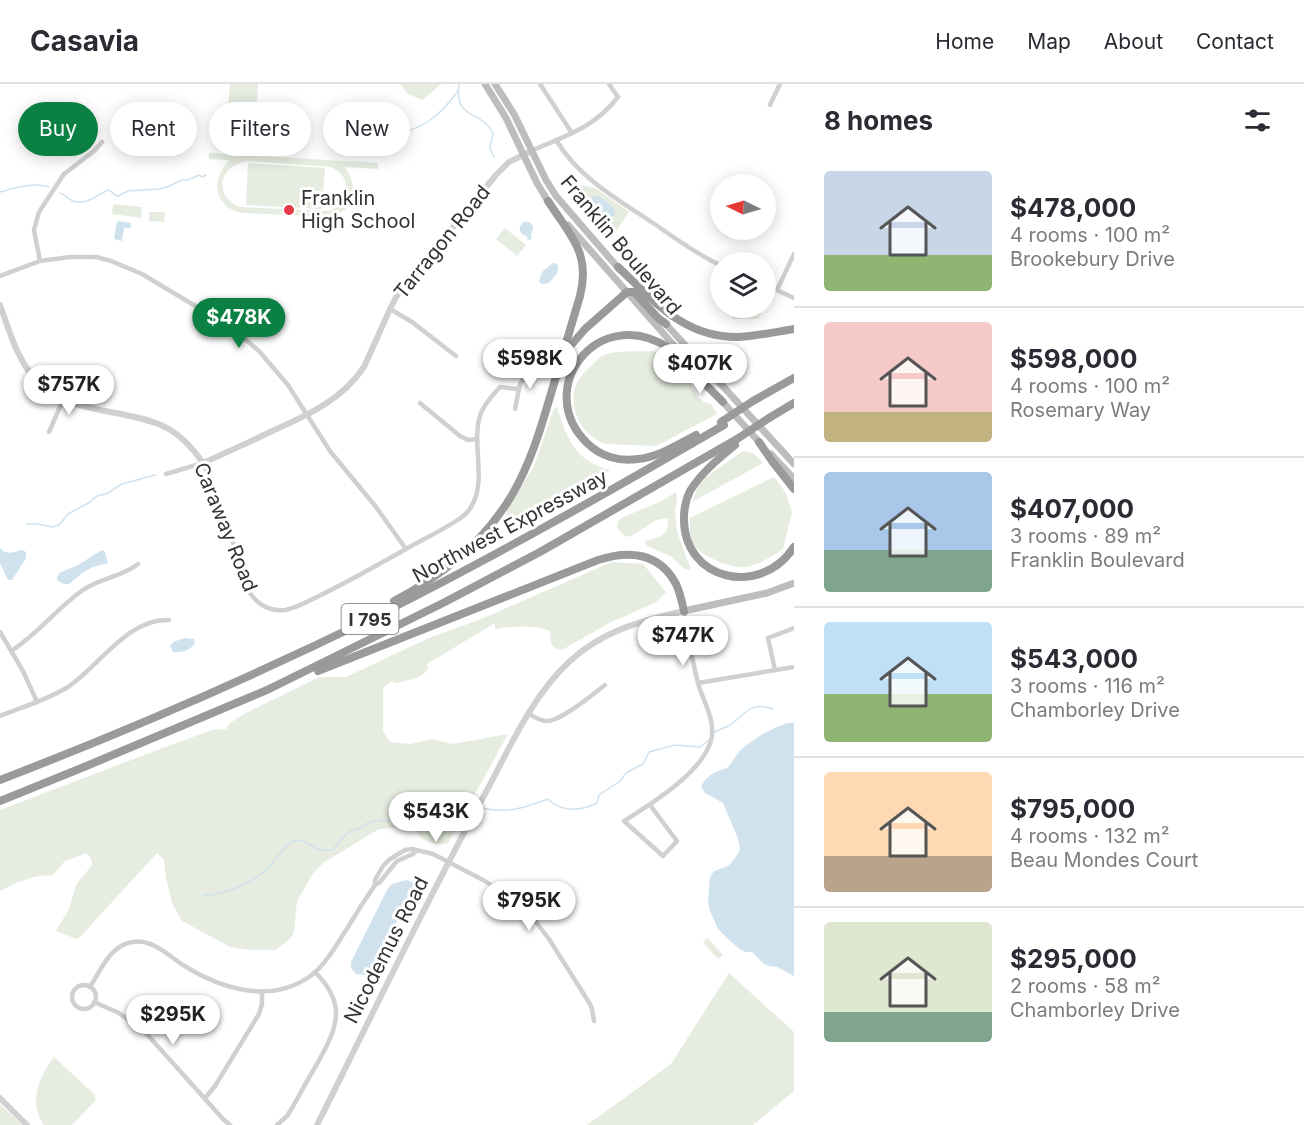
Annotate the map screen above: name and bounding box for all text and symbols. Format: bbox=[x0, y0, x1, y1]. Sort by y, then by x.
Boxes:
text: Casavia bbox=[30, 24, 139, 58]
text: Home bbox=[935, 29, 994, 54]
text: Map bbox=[1027, 29, 1071, 54]
text: About bbox=[1104, 29, 1163, 54]
text: Contact bbox=[1196, 29, 1274, 54]
chip: Buy bbox=[18, 102, 98, 156]
chip: Rent bbox=[110, 102, 197, 156]
chip: Filters bbox=[209, 102, 311, 156]
chip: New bbox=[323, 102, 410, 156]
icon: filters bbox=[1241, 104, 1274, 137]
text: 8 homes bbox=[824, 105, 933, 136]
street label: Franklin Boulevard bbox=[556, 170, 686, 320]
north arrow bbox=[710, 174, 776, 240]
map controls bbox=[710, 174, 776, 318]
street label: Tarragon Road bbox=[389, 180, 495, 304]
place label: Franklin High School bbox=[301, 186, 415, 233]
text: $478,000 bbox=[1010, 192, 1136, 223]
icon: home bbox=[872, 195, 944, 267]
marker: Franklin High School bbox=[282, 203, 296, 217]
text: 4 rooms · 100 m² bbox=[1010, 223, 1170, 247]
text: Brookebury Drive bbox=[1010, 247, 1175, 271]
button: layers bbox=[710, 252, 776, 318]
pin: $478K bbox=[197, 298, 281, 349]
text: $478K bbox=[206, 305, 272, 329]
pin: $598K bbox=[488, 339, 572, 390]
text: $598,000 bbox=[1010, 343, 1137, 374]
pin: $407K bbox=[658, 344, 742, 395]
text: $598K bbox=[497, 346, 563, 370]
icon: home bbox=[872, 346, 944, 418]
text: $407K bbox=[667, 351, 733, 375]
pin: $757K bbox=[27, 365, 111, 416]
text: $757K bbox=[37, 372, 101, 396]
text: 4 rooms · 100 m² bbox=[1010, 374, 1170, 398]
text: Rosemary Way bbox=[1010, 398, 1151, 422]
street label: Caraway Road bbox=[189, 459, 263, 595]
street label: Northwest Expressway bbox=[408, 464, 612, 588]
text: $407,000 bbox=[1010, 493, 1134, 524]
icon: home bbox=[872, 496, 944, 568]
text: 3 rooms · 89 m² bbox=[1010, 524, 1161, 548]
text: Franklin Boulevard bbox=[1010, 548, 1185, 572]
road number: I 795 bbox=[342, 604, 398, 634]
pin: $747K bbox=[641, 616, 725, 667]
text: $747K bbox=[651, 623, 715, 647]
text: $543,000 bbox=[1010, 643, 1138, 674]
icon: home bbox=[872, 646, 944, 718]
text: 3 rooms · 116 m² bbox=[1010, 674, 1165, 698]
text: Chamborley Drive bbox=[1010, 698, 1180, 722]
pin: $543K bbox=[394, 792, 478, 843]
text: $795,000 bbox=[1010, 793, 1135, 824]
icon: home bbox=[872, 796, 944, 868]
text: $543K bbox=[403, 799, 469, 823]
text: 4 rooms · 132 m² bbox=[1010, 824, 1169, 848]
text: Beau Mondes Court bbox=[1010, 848, 1198, 872]
street label: Nicodemus Road bbox=[339, 873, 433, 1027]
pin: $795K bbox=[487, 881, 571, 932]
text: $795K bbox=[497, 888, 561, 912]
text: $295,000 bbox=[1010, 943, 1137, 974]
icon: home bbox=[872, 946, 944, 1018]
text: 2 rooms · 58 m² bbox=[1010, 974, 1161, 998]
pin: $295K bbox=[131, 995, 215, 1046]
text: Chamborley Drive bbox=[1010, 998, 1180, 1022]
text: $295K bbox=[140, 1002, 206, 1026]

